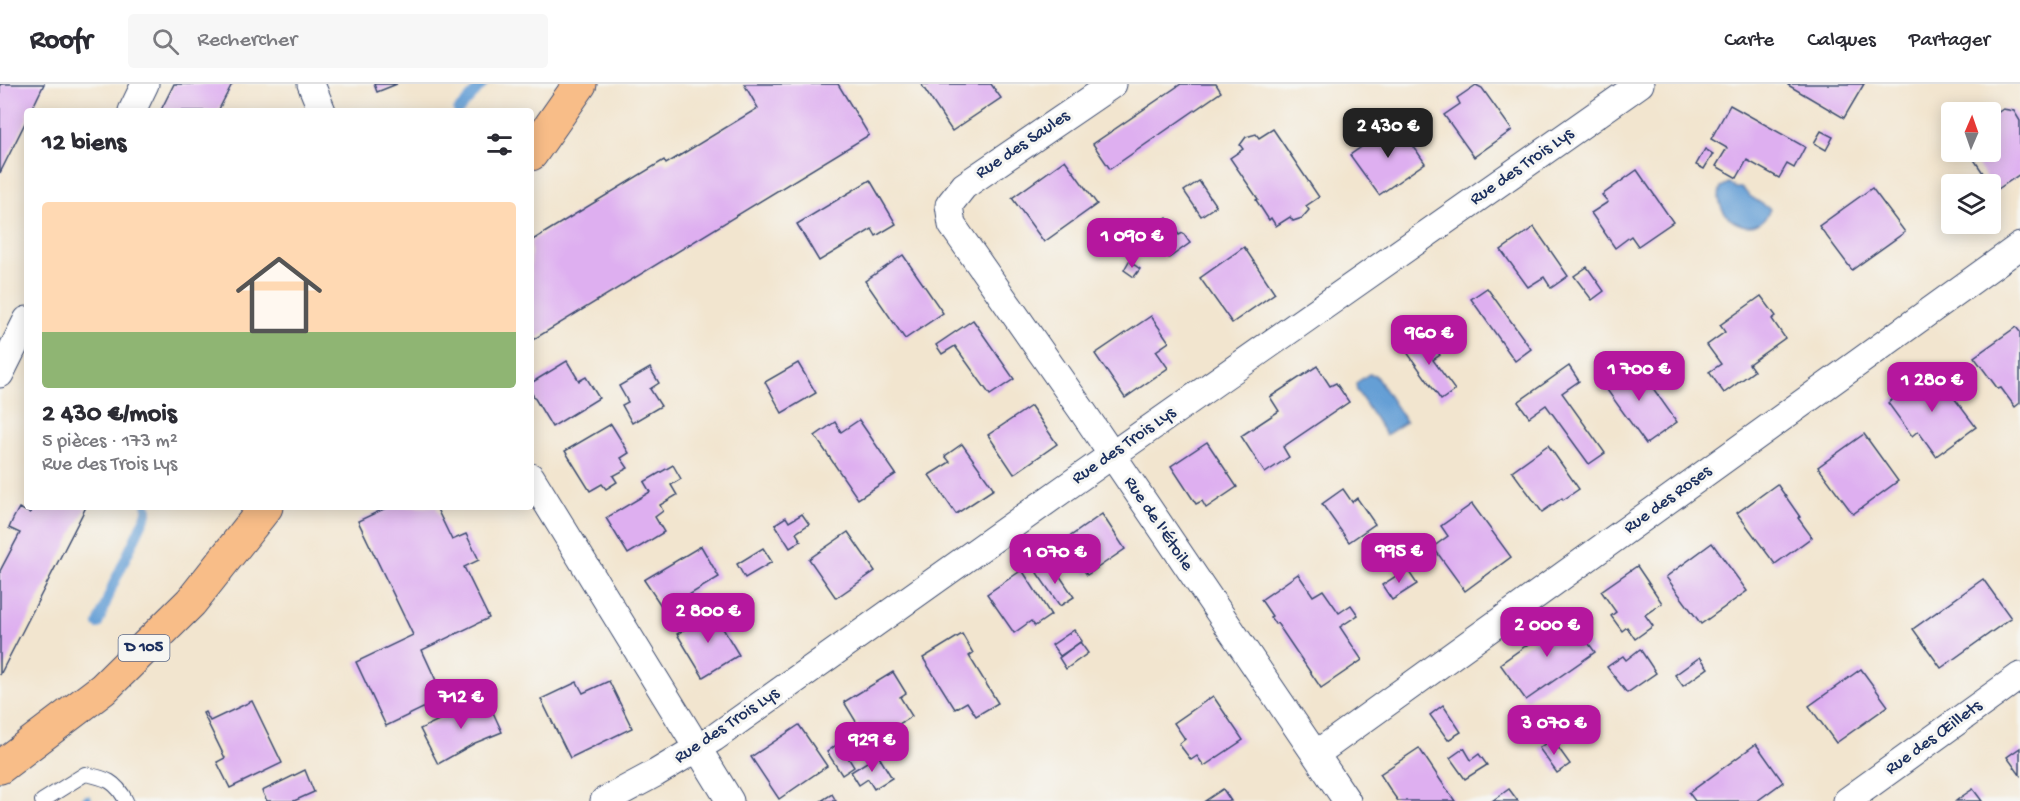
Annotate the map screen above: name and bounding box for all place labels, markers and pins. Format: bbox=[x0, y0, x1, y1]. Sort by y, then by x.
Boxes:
pin: 2 430 € bbox=[1333, 108, 1443, 159]
pin: 1 090 € bbox=[1077, 218, 1187, 269]
pin: 960 € bbox=[1387, 315, 1471, 366]
pin: 1 700 € bbox=[1584, 351, 1694, 402]
pin: 1 280 € bbox=[1877, 362, 1987, 413]
pin: 995 € bbox=[1357, 533, 1441, 584]
pin: 1 070 € bbox=[1000, 534, 1110, 585]
pin: 2 800 € bbox=[653, 593, 763, 644]
pin: 2 000 € bbox=[1492, 607, 1602, 658]
pin: 712 € bbox=[419, 679, 503, 730]
pin: 3 070 € bbox=[1499, 705, 1609, 756]
pin: 929 € bbox=[830, 722, 914, 773]

